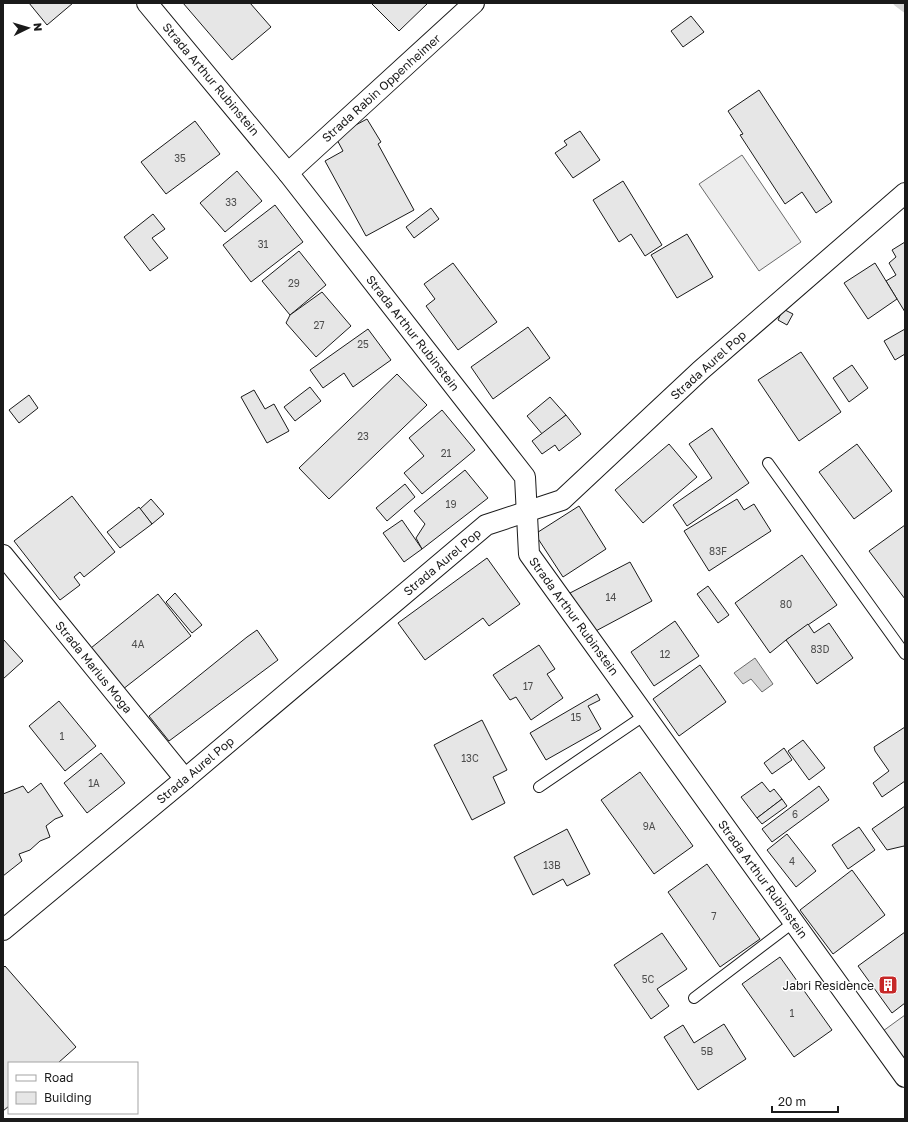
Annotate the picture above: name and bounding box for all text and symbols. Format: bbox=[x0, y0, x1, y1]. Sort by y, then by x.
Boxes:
north arrow bbox=[8, 8, 48, 48]
street label: Strada Arthur Rubinstein bbox=[159, 20, 263, 138]
text: N bbox=[32, 22, 45, 32]
street label: Strada Rabin Oppenheimer bbox=[319, 31, 444, 145]
house number: 35 bbox=[174, 152, 186, 164]
house number: 33 bbox=[225, 196, 237, 208]
house number: 31 bbox=[258, 238, 268, 250]
street label: Strada Arthur Rubinstein bbox=[363, 272, 463, 394]
house number: 29 bbox=[288, 277, 300, 289]
house number: 27 bbox=[313, 319, 325, 331]
street label: Strada Aurel Pop bbox=[667, 327, 749, 403]
house number: 25 bbox=[357, 338, 369, 350]
house number: 23 bbox=[357, 430, 369, 442]
house number: 21 bbox=[441, 447, 451, 459]
house number: 19 bbox=[446, 498, 456, 510]
street label: Strada Aurel Pop bbox=[400, 525, 484, 599]
house number: 83F bbox=[709, 545, 727, 557]
street label: Strada Arthur Rubinstein bbox=[526, 554, 622, 678]
house number: 14 bbox=[606, 591, 616, 603]
house number: 80 bbox=[780, 598, 792, 610]
street label: Strada Marius Moga bbox=[52, 618, 136, 716]
house number: 4A bbox=[132, 638, 145, 650]
house number: 83D bbox=[811, 643, 829, 655]
house number: 12 bbox=[660, 648, 671, 660]
house number: 17 bbox=[523, 680, 533, 692]
house number: 15 bbox=[571, 711, 582, 723]
house number: 1 bbox=[60, 730, 65, 742]
street label: Strada Aurel Pop bbox=[153, 733, 237, 807]
house number: 13C bbox=[461, 752, 479, 764]
house number: 1A bbox=[88, 777, 100, 789]
house number: 6 bbox=[792, 808, 798, 820]
street label: Strada Arthur Rubinstein bbox=[715, 817, 811, 941]
house number: 9A bbox=[643, 820, 656, 832]
house number: 4 bbox=[789, 855, 795, 867]
house number: 13B bbox=[543, 859, 561, 871]
house number: 7 bbox=[711, 910, 717, 922]
house number: 5C bbox=[642, 973, 654, 985]
building icon: Jabri Residence bbox=[877, 974, 899, 996]
place label: Jabri Residence bbox=[782, 978, 874, 993]
house number: 1 bbox=[790, 1007, 795, 1019]
house number: 5B bbox=[701, 1045, 714, 1057]
legend bbox=[8, 1062, 138, 1114]
text: Road bbox=[44, 1070, 73, 1085]
scale bar bbox=[772, 1088, 838, 1114]
text: Building bbox=[44, 1090, 92, 1105]
text: 20 m bbox=[778, 1094, 806, 1109]

